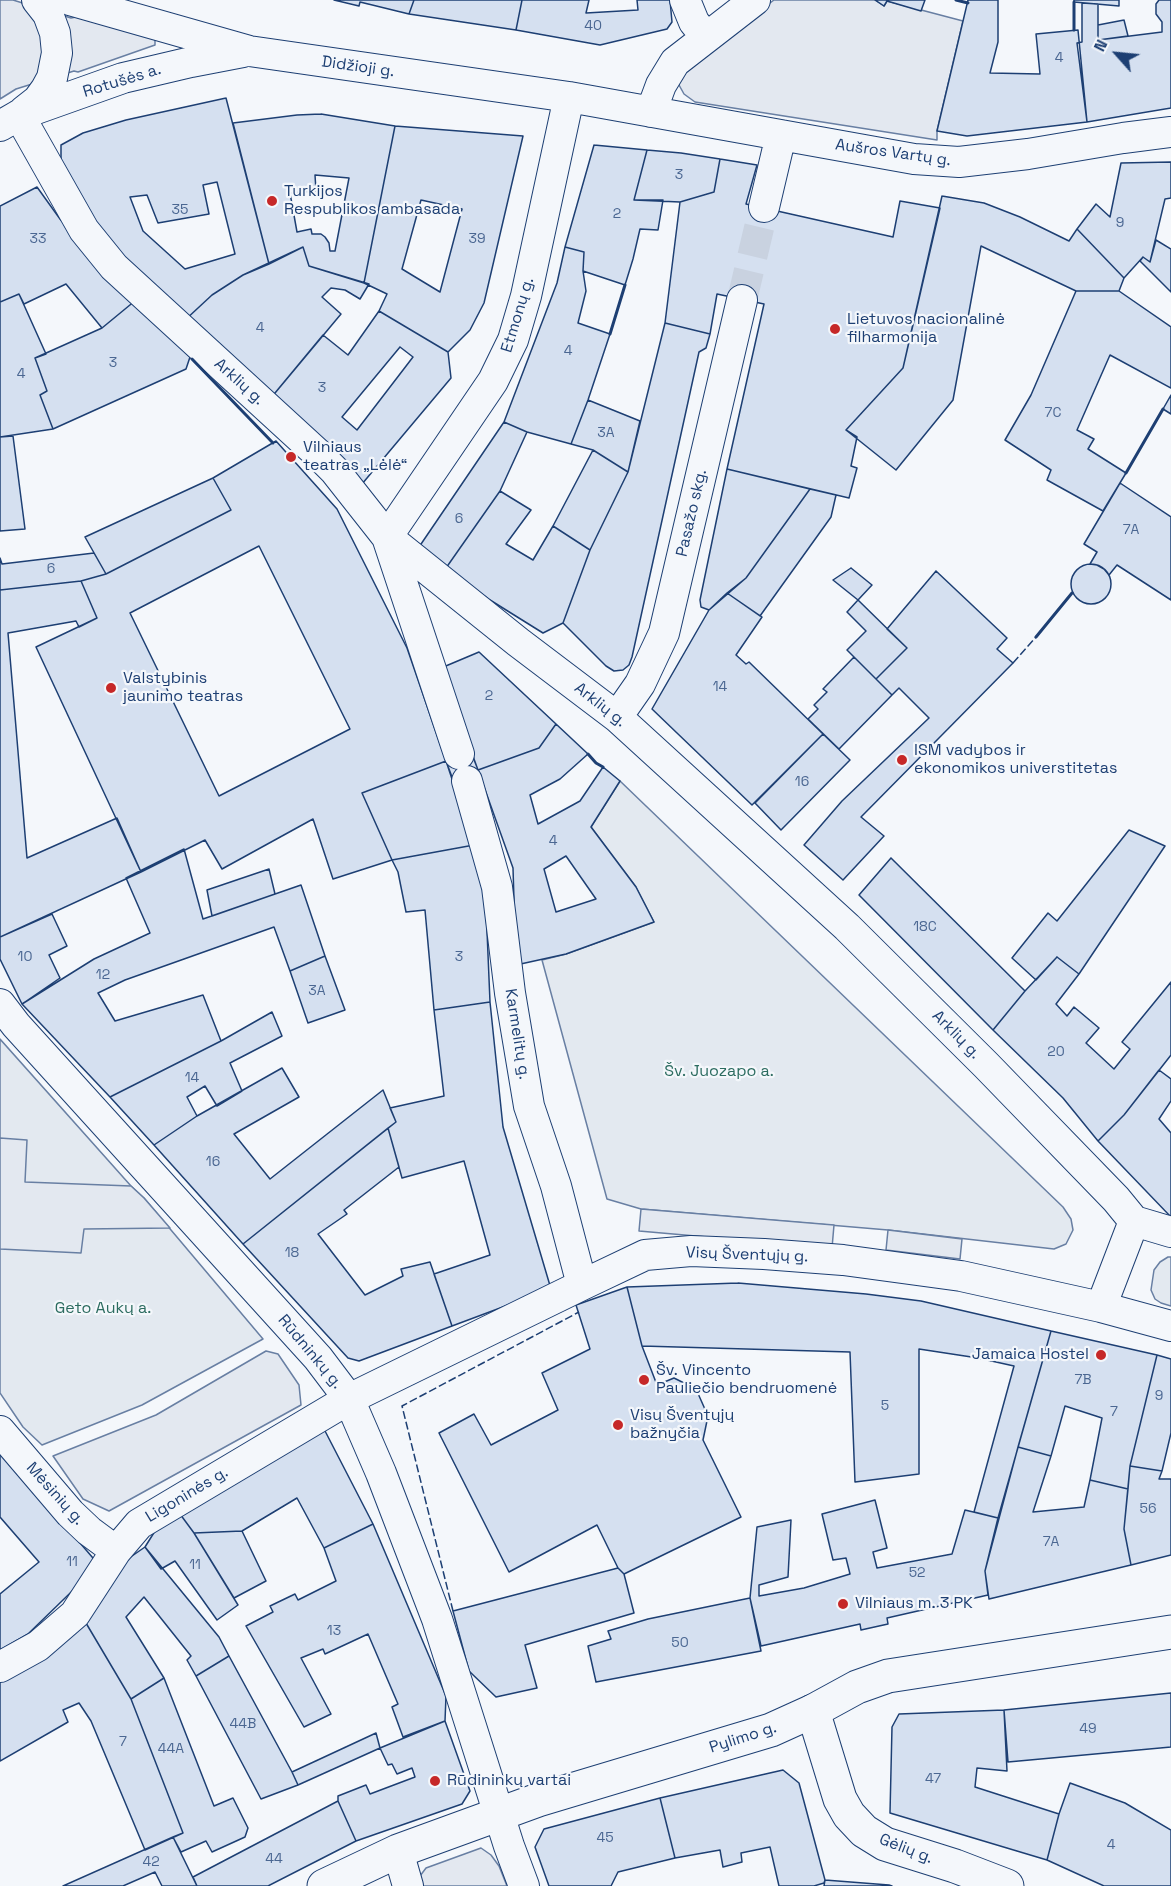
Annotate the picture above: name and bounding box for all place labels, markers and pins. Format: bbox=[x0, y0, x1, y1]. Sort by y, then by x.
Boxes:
place label: Turkijos Respublikos ambasada bbox=[284, 182, 460, 220]
marker: Turkijos Respublikos ambasada bbox=[265, 194, 279, 208]
place label: Lietuvos nacionalinė filharmonija bbox=[847, 310, 1005, 348]
marker: Lietuvos nacionalinė filharmonija bbox=[828, 322, 842, 336]
place label: Vilniaus teatras „Lėlė“ bbox=[303, 438, 408, 476]
marker: Vilniaus teatras „Lėlė“ bbox=[284, 450, 298, 464]
place label: Valstybinis jaunimo teatras bbox=[123, 669, 243, 707]
marker: Valstybinis jaunimo teatras bbox=[104, 681, 118, 695]
place label: ISM vadybos ir ekonomikos universtitetas bbox=[914, 741, 1117, 779]
marker: ISM vadybos ir ekonomikos universtitetas bbox=[895, 753, 909, 767]
place label: Jamaica Hostel bbox=[972, 1345, 1089, 1365]
marker: Jamaica Hostel bbox=[1094, 1348, 1108, 1362]
place label: Šv. Vincento Pauliečio bendruomenė bbox=[656, 1361, 837, 1399]
marker: Šv. Vincento Pauliečio bendruomenė bbox=[637, 1373, 651, 1387]
place label: Visų Šventųjų bažnyčia bbox=[630, 1406, 734, 1444]
marker: Visų Šventųjų bažnyčia bbox=[611, 1418, 625, 1432]
place label: Vilniaus m. 3 PK bbox=[855, 1594, 973, 1614]
marker: Vilniaus m. 3 PK bbox=[836, 1597, 850, 1611]
place label: Rūdininkų vartai bbox=[447, 1771, 571, 1791]
marker: Rūdininkų vartai bbox=[428, 1774, 442, 1788]

